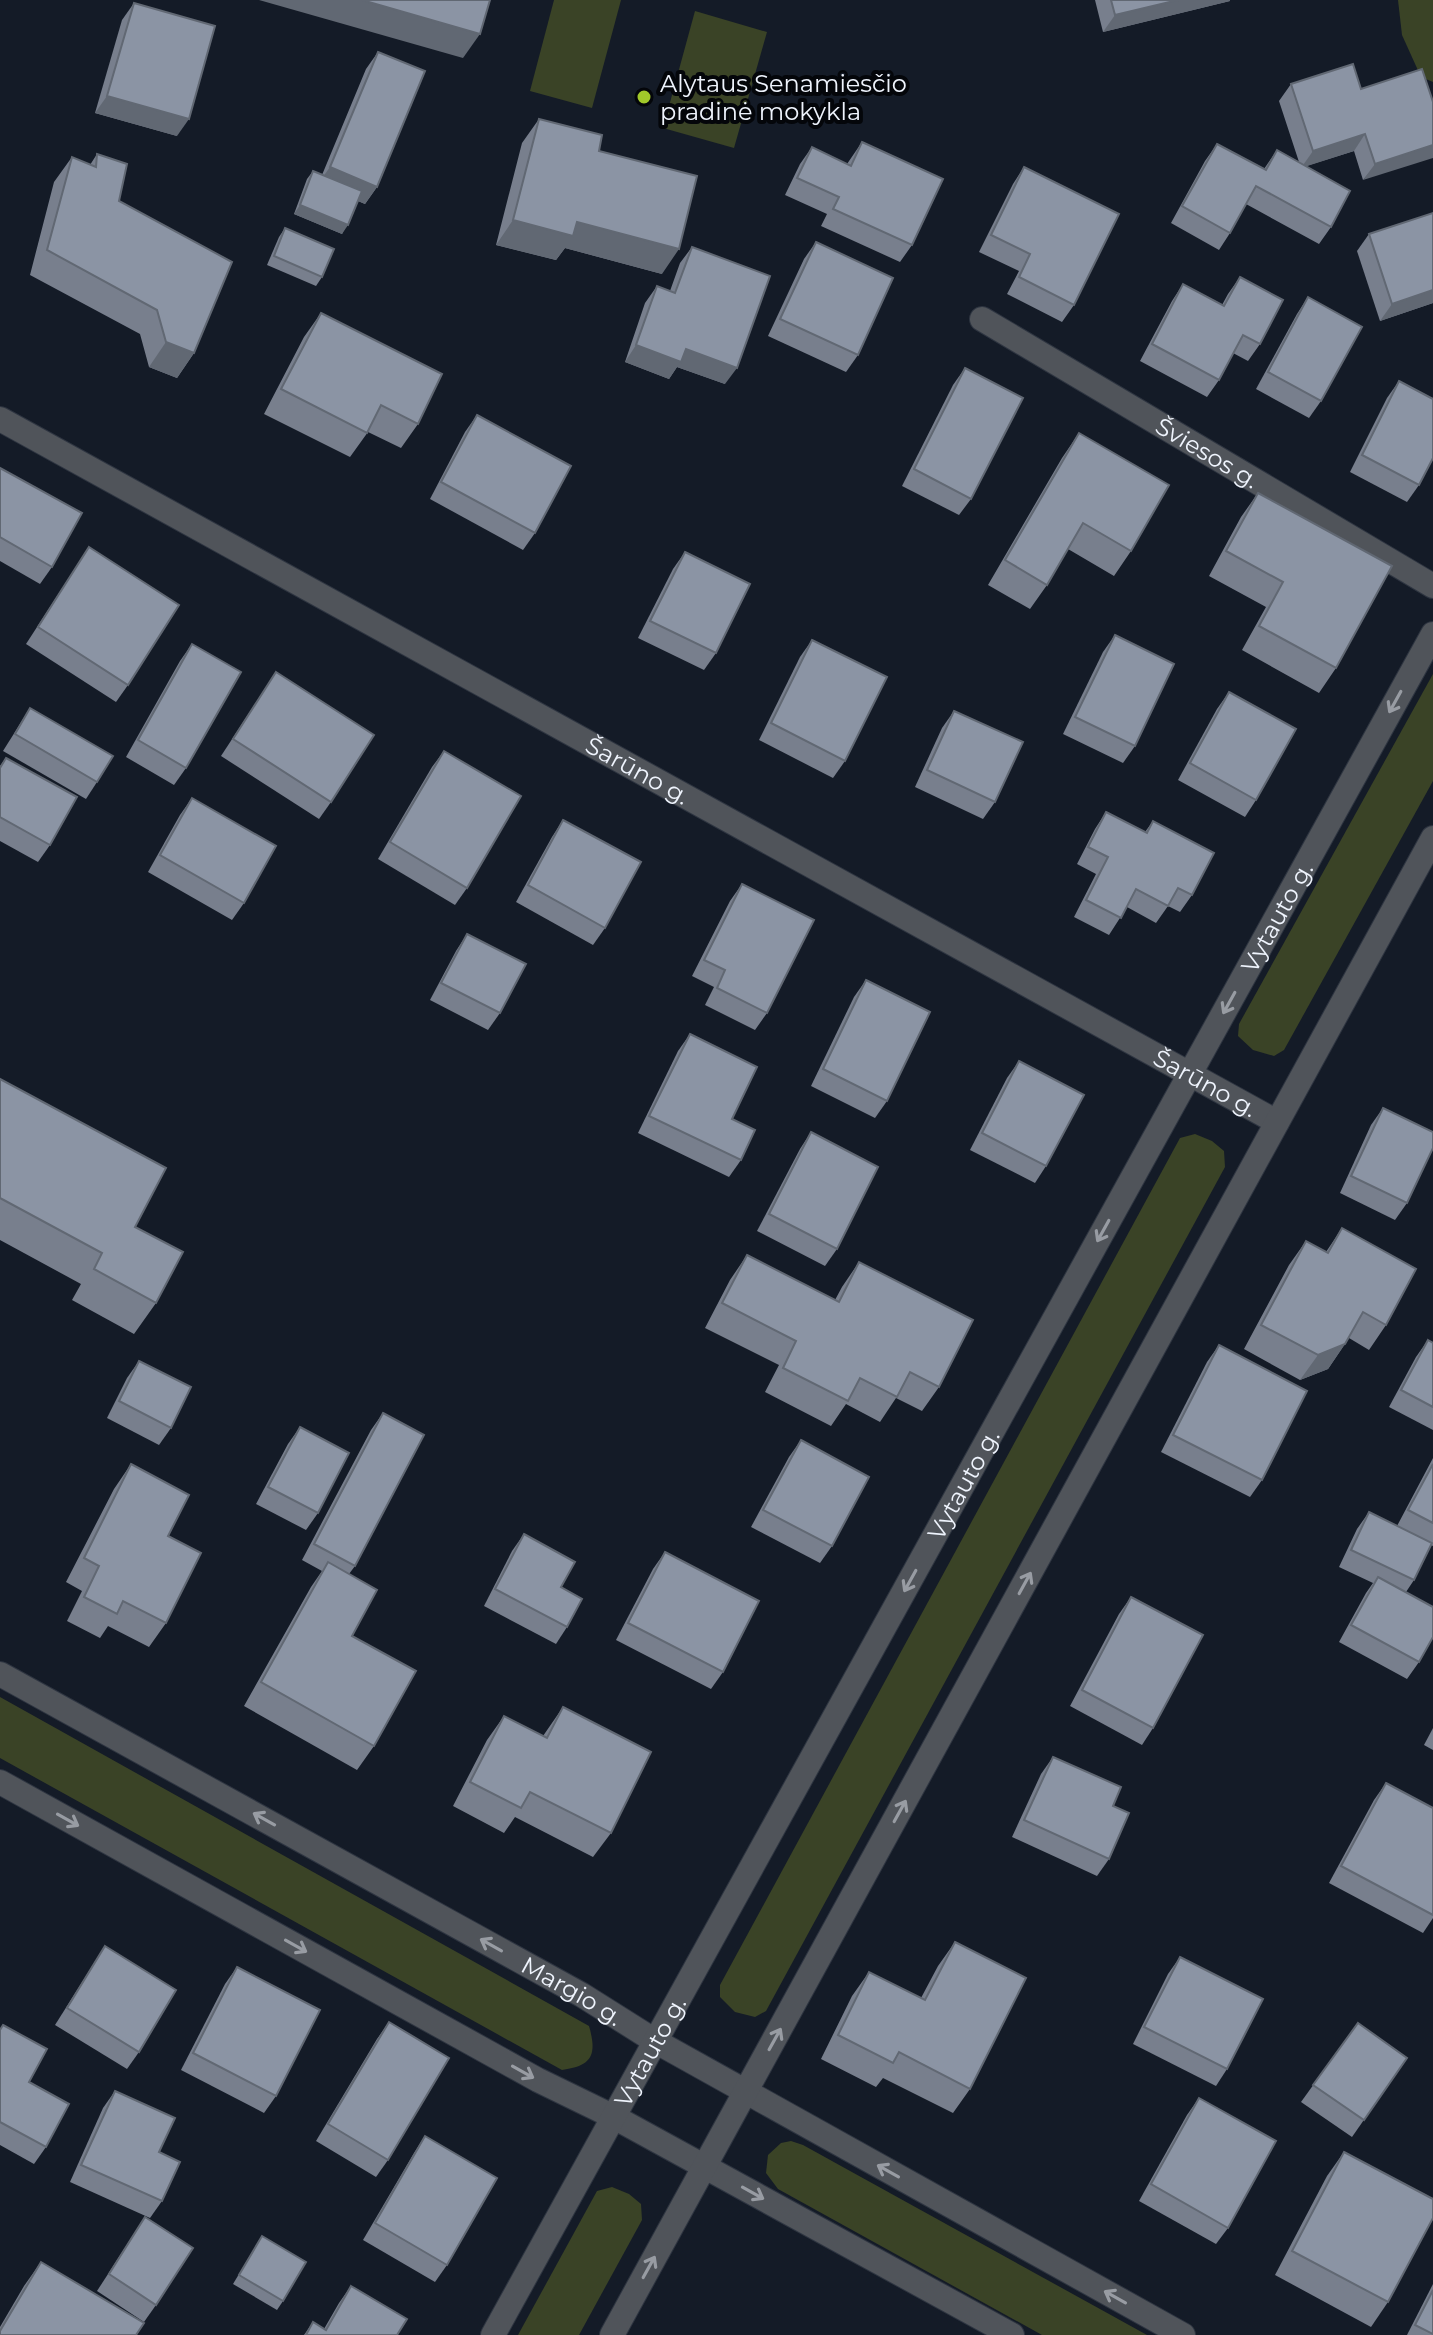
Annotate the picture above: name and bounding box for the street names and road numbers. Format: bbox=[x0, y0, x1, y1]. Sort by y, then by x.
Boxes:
street label: Šviesos g. bbox=[1151, 411, 1264, 494]
street label: Šarūno g. bbox=[581, 730, 695, 810]
street label: Vytauto g. bbox=[1234, 857, 1319, 977]
street label: Šarūno g. bbox=[1149, 1042, 1262, 1123]
street label: Vytauto g. bbox=[921, 1424, 1005, 1545]
street label: Margio g. bbox=[517, 1950, 628, 2032]
street label: Vytauto g. bbox=[608, 1991, 692, 2112]

